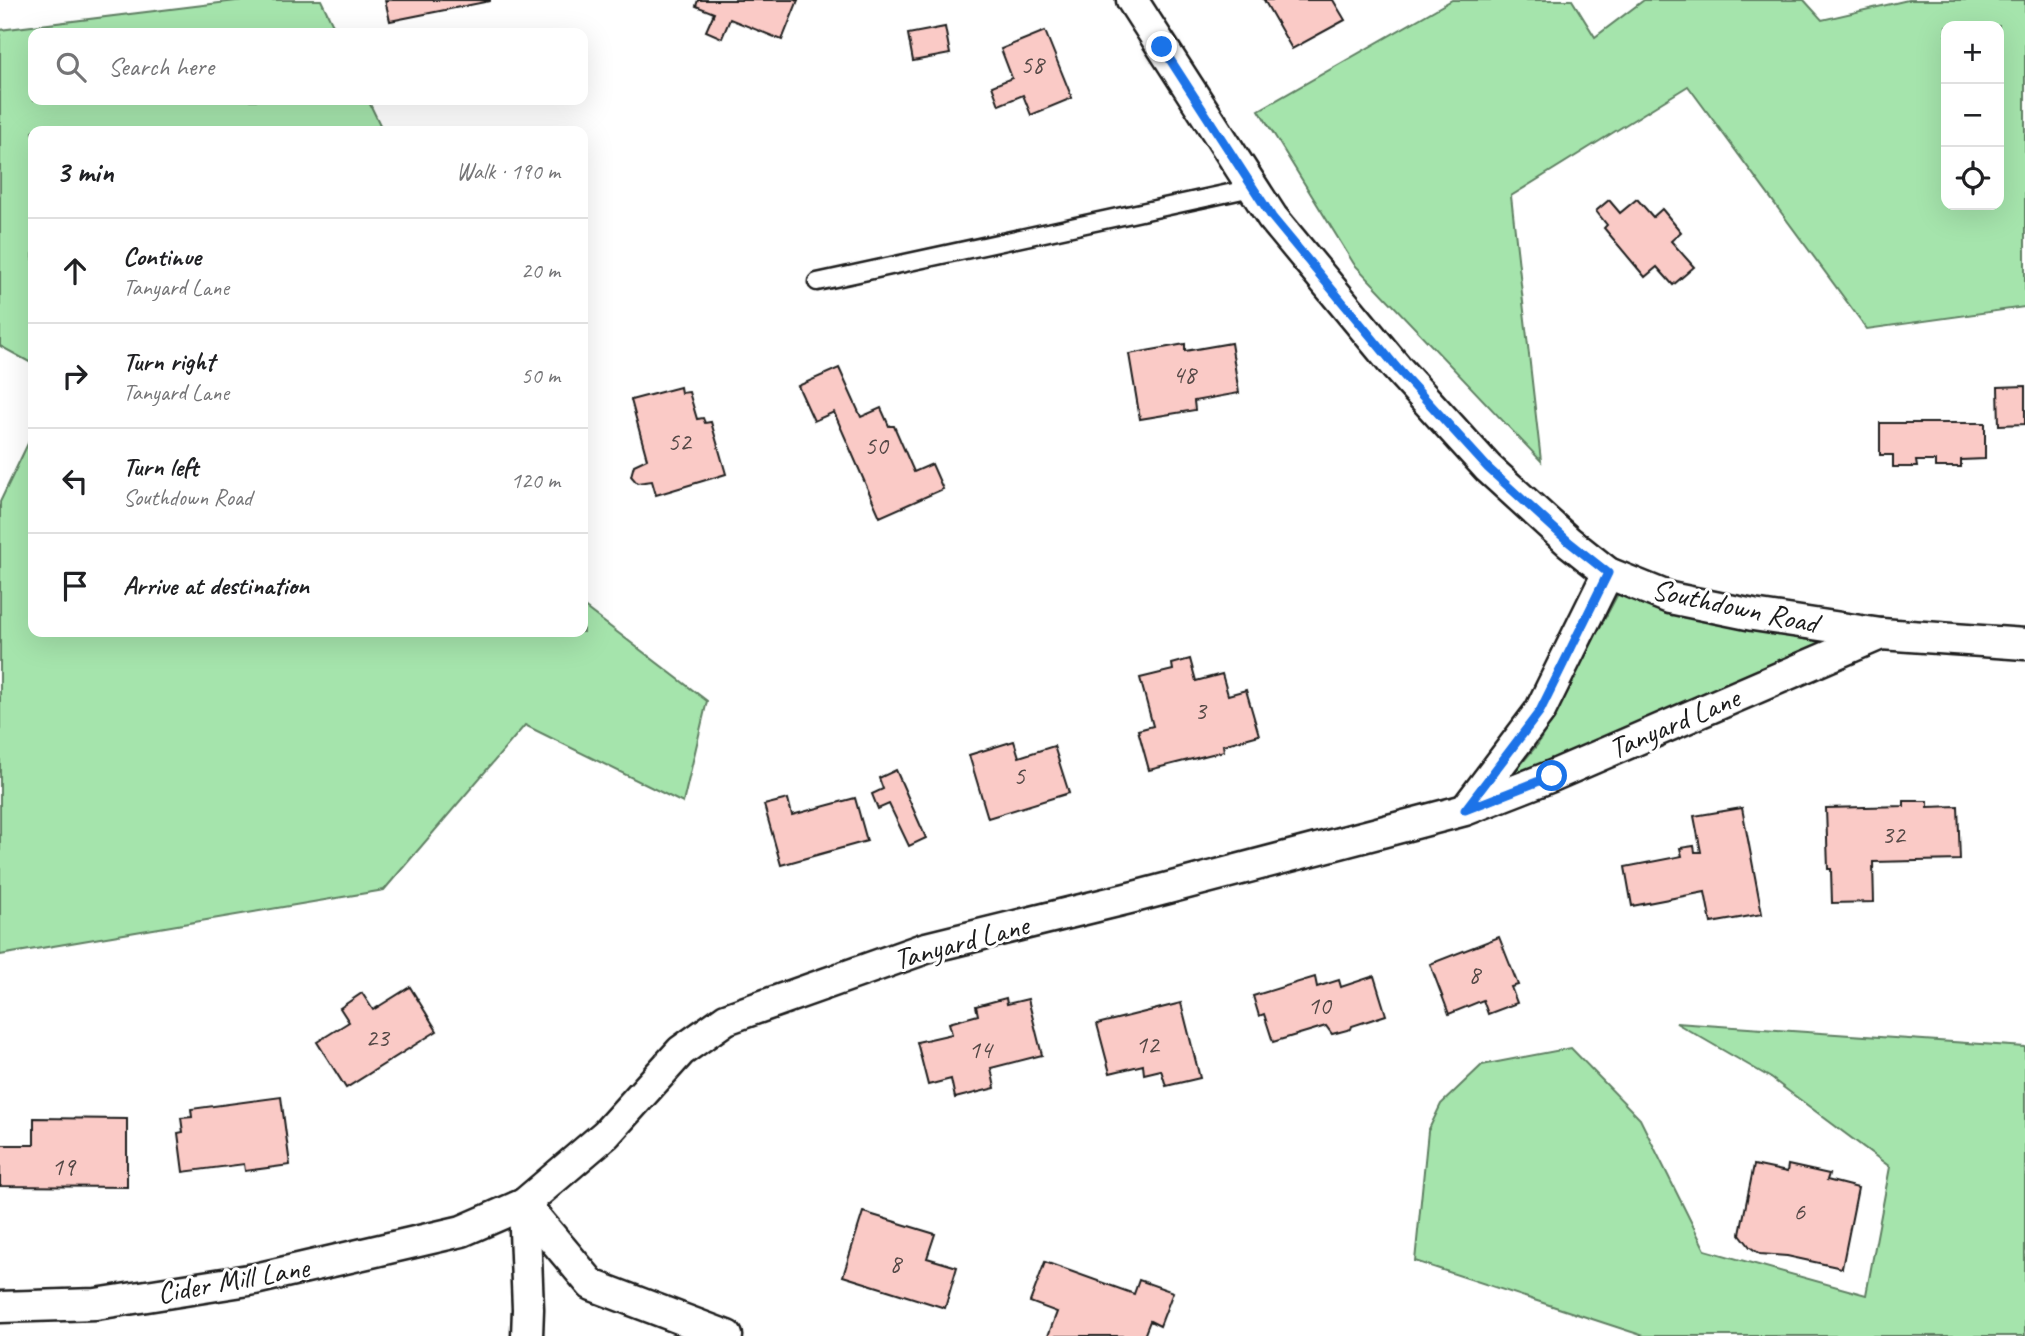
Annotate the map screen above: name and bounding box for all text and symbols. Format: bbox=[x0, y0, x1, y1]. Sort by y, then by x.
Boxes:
map controls bbox=[1941, 21, 2004, 210]
button: + bbox=[1941, 21, 2004, 84]
search box bbox=[28, 28, 588, 105]
route end bbox=[1146, 31, 1177, 62]
icon: search bbox=[52, 48, 90, 86]
house number: 58 bbox=[1020, 48, 1046, 81]
text: Search here bbox=[108, 50, 214, 83]
button: − bbox=[1941, 84, 2004, 147]
button: locate bbox=[1941, 147, 2004, 210]
text: 3 min bbox=[56, 153, 113, 191]
text: Walk · 190 m bbox=[456, 157, 560, 186]
text: Continue bbox=[123, 240, 201, 273]
icon: ahead bbox=[56, 252, 94, 290]
text: 20 m bbox=[521, 256, 560, 285]
text: Tanyard Lane bbox=[123, 273, 229, 302]
text: Turn right bbox=[123, 345, 214, 378]
icon: right bbox=[56, 357, 94, 395]
house number: 48 bbox=[1172, 358, 1198, 391]
text: 50 m bbox=[521, 361, 560, 390]
text: Tanyard Lane bbox=[123, 378, 229, 407]
house number: 52 bbox=[667, 425, 693, 458]
house number: 50 bbox=[864, 429, 890, 462]
text: Turn left bbox=[123, 450, 198, 483]
icon: left bbox=[56, 462, 94, 500]
text: 120 m bbox=[511, 466, 560, 495]
text: Southdown Road bbox=[123, 483, 252, 512]
icon: arrive bbox=[56, 567, 94, 605]
text: Arrive at destination bbox=[123, 569, 309, 602]
street label: Southdown Road bbox=[1649, 570, 1825, 643]
street label: Tanyard Lane bbox=[1603, 678, 1747, 767]
house number: 3 bbox=[1194, 694, 1208, 727]
house number: 5 bbox=[1013, 759, 1026, 792]
route start bbox=[1536, 760, 1567, 791]
house number: 32 bbox=[1881, 818, 1907, 851]
street label: Tanyard Lane bbox=[889, 905, 1035, 978]
house number: 8 bbox=[1468, 958, 1482, 991]
house number: 10 bbox=[1307, 989, 1333, 1022]
house number: 23 bbox=[365, 1021, 391, 1054]
house number: 12 bbox=[1135, 1028, 1161, 1061]
house number: 14 bbox=[968, 1033, 994, 1066]
house number: 19 bbox=[51, 1150, 77, 1183]
house number: 6 bbox=[1793, 1195, 1806, 1228]
house number: 8 bbox=[889, 1247, 903, 1280]
street label: Cider Mill Lane bbox=[154, 1248, 314, 1312]

